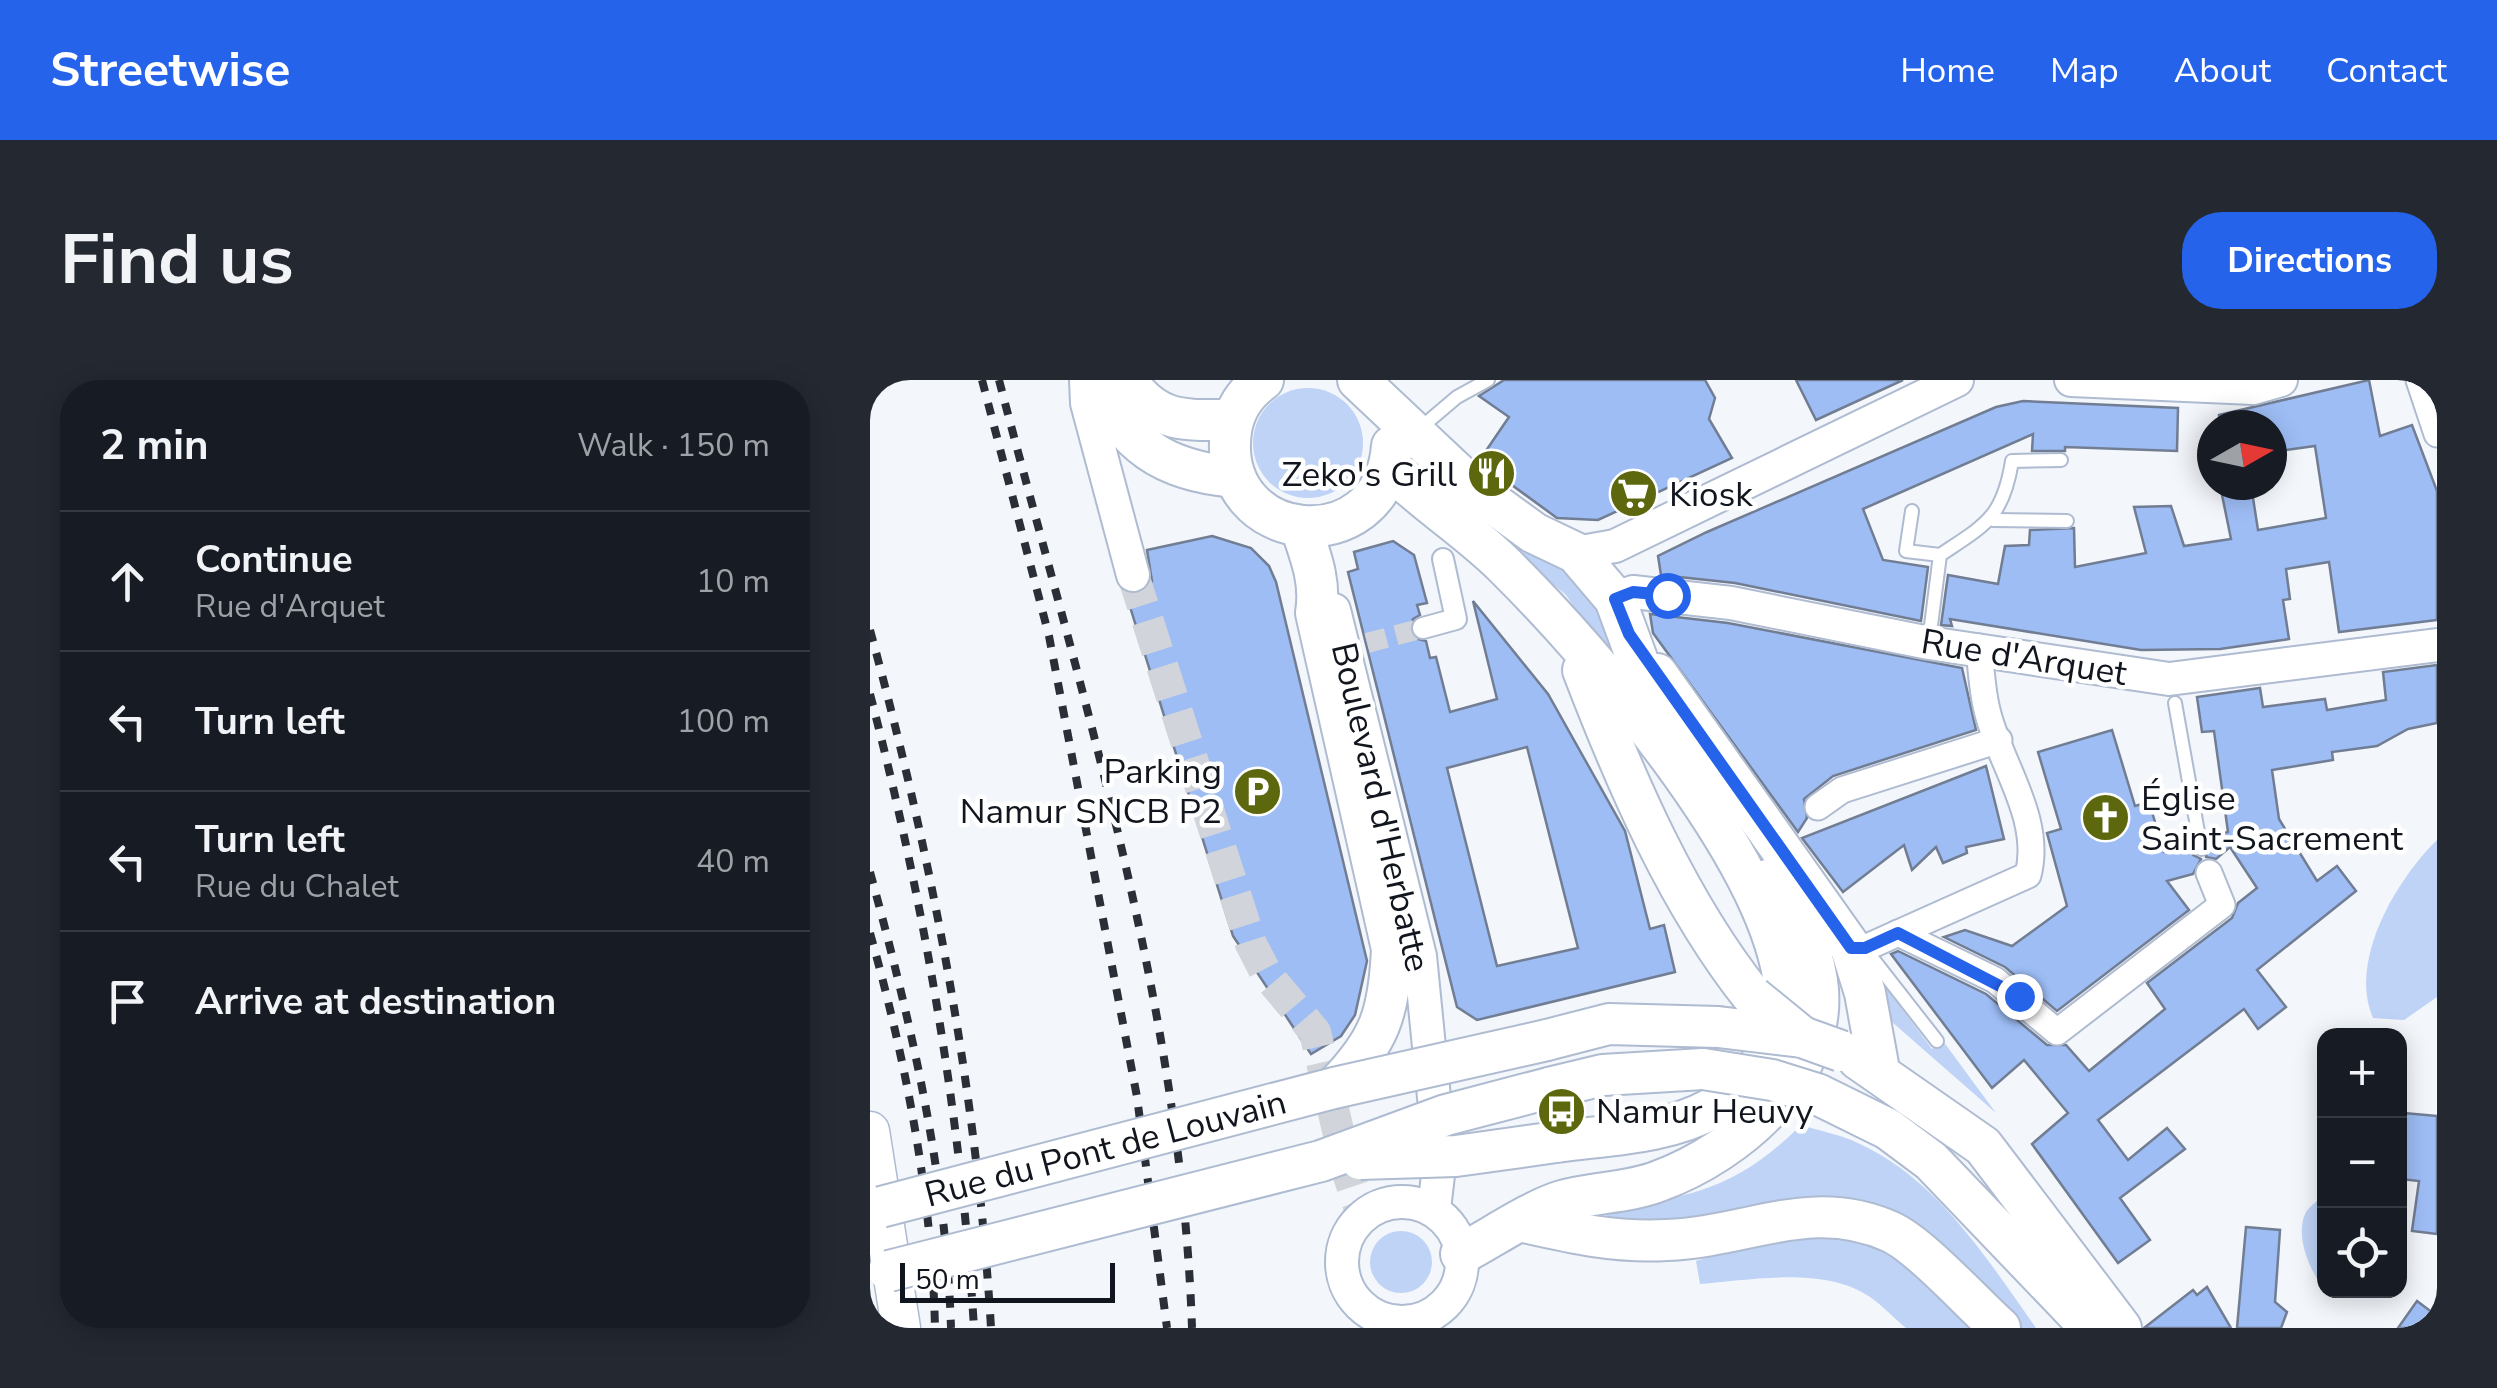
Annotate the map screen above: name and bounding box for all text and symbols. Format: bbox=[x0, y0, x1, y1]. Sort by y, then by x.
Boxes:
text: Streetwise bbox=[50, 37, 290, 103]
text: Home bbox=[1900, 47, 1995, 94]
text: Map bbox=[2050, 47, 2119, 94]
text: About bbox=[2174, 47, 2271, 94]
text: Contact bbox=[2326, 47, 2447, 94]
text: Find us bbox=[60, 212, 294, 308]
button: Directions bbox=[2182, 212, 2437, 309]
north arrow bbox=[2197, 410, 2287, 500]
text: 2 min bbox=[100, 417, 209, 474]
text: Walk · 150 m bbox=[577, 424, 770, 467]
restaurant icon: Zeko's Grill bbox=[1466, 448, 1518, 500]
place label: Zeko's Grill bbox=[1281, 451, 1458, 498]
supermarket icon: Kiosk bbox=[1608, 468, 1660, 520]
place label: Kiosk bbox=[1669, 471, 1753, 518]
text: Continue bbox=[195, 534, 353, 585]
icon: ahead bbox=[100, 554, 155, 609]
text: 10 m bbox=[696, 560, 770, 603]
route start bbox=[1645, 573, 1691, 619]
text: Rue d'Arquet bbox=[195, 585, 385, 628]
street label: Rue d'Arquet bbox=[1918, 618, 2131, 697]
street label: Boulevard d'Herbatte bbox=[1320, 638, 1441, 976]
icon: left bbox=[100, 694, 155, 749]
text: Turn left bbox=[195, 696, 345, 747]
text: 100 m bbox=[677, 700, 770, 743]
place label: Parking Namur SNCB P2 bbox=[960, 748, 1222, 835]
parking icon: Parking Namur SNCB P2 bbox=[1231, 765, 1283, 817]
place label: Église Saint-Sacrement bbox=[2141, 775, 2404, 862]
church icon: Église Saint-Sacrement bbox=[2080, 792, 2132, 844]
text: Turn left bbox=[195, 814, 345, 865]
icon: left bbox=[100, 834, 155, 889]
text: 40 m bbox=[696, 840, 770, 883]
text: Rue du Chalet bbox=[195, 865, 399, 908]
icon: arrive bbox=[100, 974, 155, 1029]
route end bbox=[1997, 974, 2043, 1020]
text: Arrive at destination bbox=[195, 976, 556, 1027]
map controls bbox=[2317, 1028, 2407, 1298]
button: + bbox=[2317, 1028, 2407, 1118]
street label: Rue du Pont de Louvain bbox=[920, 1079, 1291, 1219]
bus stop icon: Namur Heuvy bbox=[1535, 1085, 1587, 1137]
place label: Namur Heuvy bbox=[1596, 1088, 1813, 1135]
button: − bbox=[2317, 1118, 2407, 1208]
button: locate bbox=[2317, 1208, 2407, 1298]
scale bar bbox=[900, 1258, 1115, 1303]
text: 50 m bbox=[915, 1261, 980, 1299]

